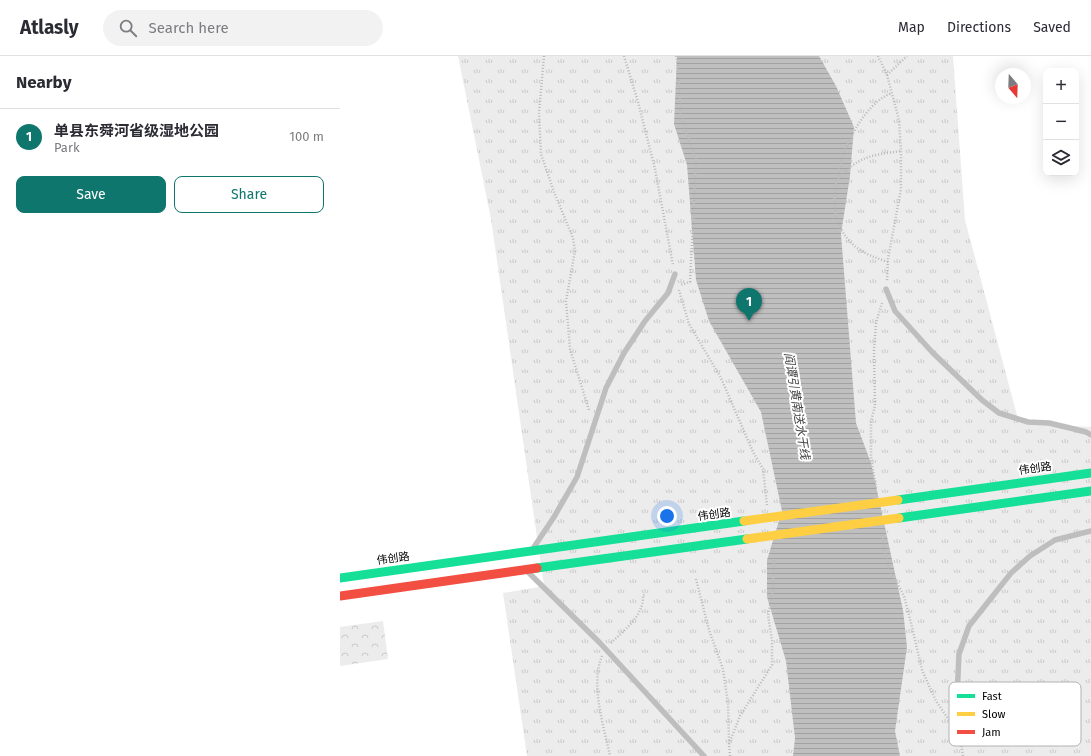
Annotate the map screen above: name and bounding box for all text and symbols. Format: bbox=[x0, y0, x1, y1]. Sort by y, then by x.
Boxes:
search box bbox=[103, 10, 383, 46]
text: Atlasly bbox=[20, 16, 79, 39]
icon: search bbox=[117, 17, 139, 39]
text: Search here bbox=[149, 19, 229, 37]
text: Map bbox=[898, 19, 925, 36]
text: Directions bbox=[947, 19, 1011, 36]
text: Saved bbox=[1033, 19, 1071, 36]
north arrow bbox=[995, 68, 1031, 104]
map controls bbox=[1043, 68, 1079, 176]
button: + bbox=[1043, 68, 1079, 104]
text: Nearby bbox=[16, 72, 71, 93]
button: − bbox=[1043, 104, 1079, 140]
text: 单县东舜河省级湿地公园 bbox=[54, 122, 219, 140]
text: 1 bbox=[26, 129, 32, 144]
text: 100 m bbox=[289, 129, 324, 144]
text: Park bbox=[54, 140, 80, 155]
button: layers bbox=[1043, 140, 1079, 176]
button: Save bbox=[16, 176, 166, 213]
button: Share bbox=[174, 176, 324, 213]
pin: 1 bbox=[736, 288, 762, 321]
water label: 阎谭引黄南送水干线 bbox=[782, 352, 813, 461]
street label: 伟创路 bbox=[1018, 460, 1052, 477]
your location bbox=[657, 506, 677, 526]
street label: 伟创路 bbox=[697, 506, 731, 523]
street label: 伟创路 bbox=[376, 550, 410, 567]
legend bbox=[949, 682, 1081, 746]
text: Fast bbox=[982, 690, 1002, 703]
text: Slow bbox=[982, 708, 1006, 721]
text: Jam bbox=[982, 726, 1001, 739]

